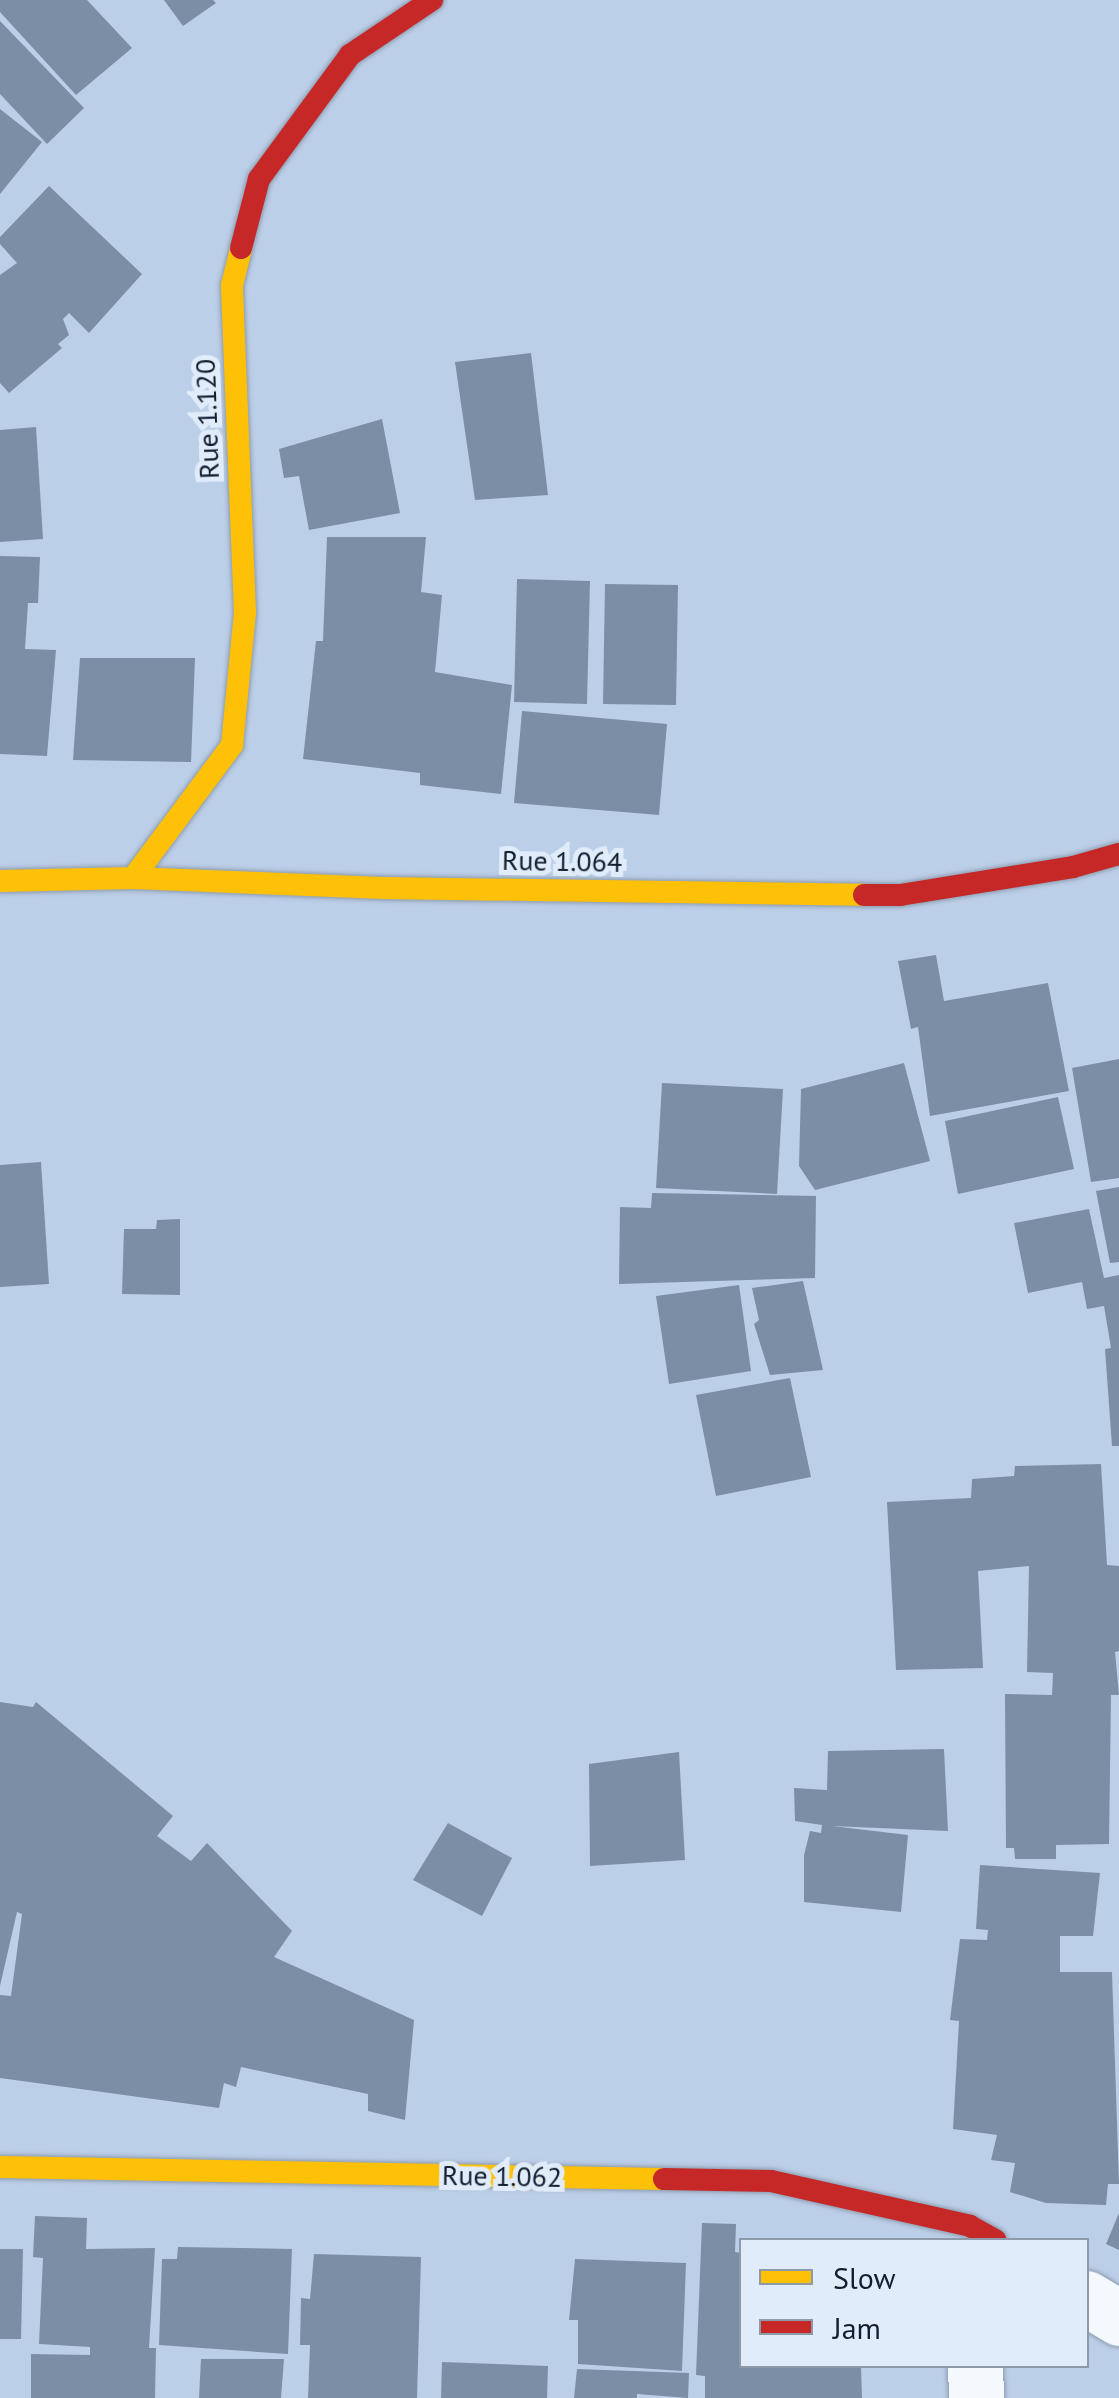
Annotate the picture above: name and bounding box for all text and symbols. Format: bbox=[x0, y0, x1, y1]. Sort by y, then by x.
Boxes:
street label: Rue 1.120 bbox=[188, 358, 226, 480]
street label: Rue 1.064 bbox=[502, 843, 622, 879]
street label: Rue 1.062 bbox=[442, 2158, 562, 2194]
legend bbox=[739, 2238, 1089, 2368]
text: Slow bbox=[833, 2258, 896, 2297]
text: Jam bbox=[833, 2308, 881, 2347]

